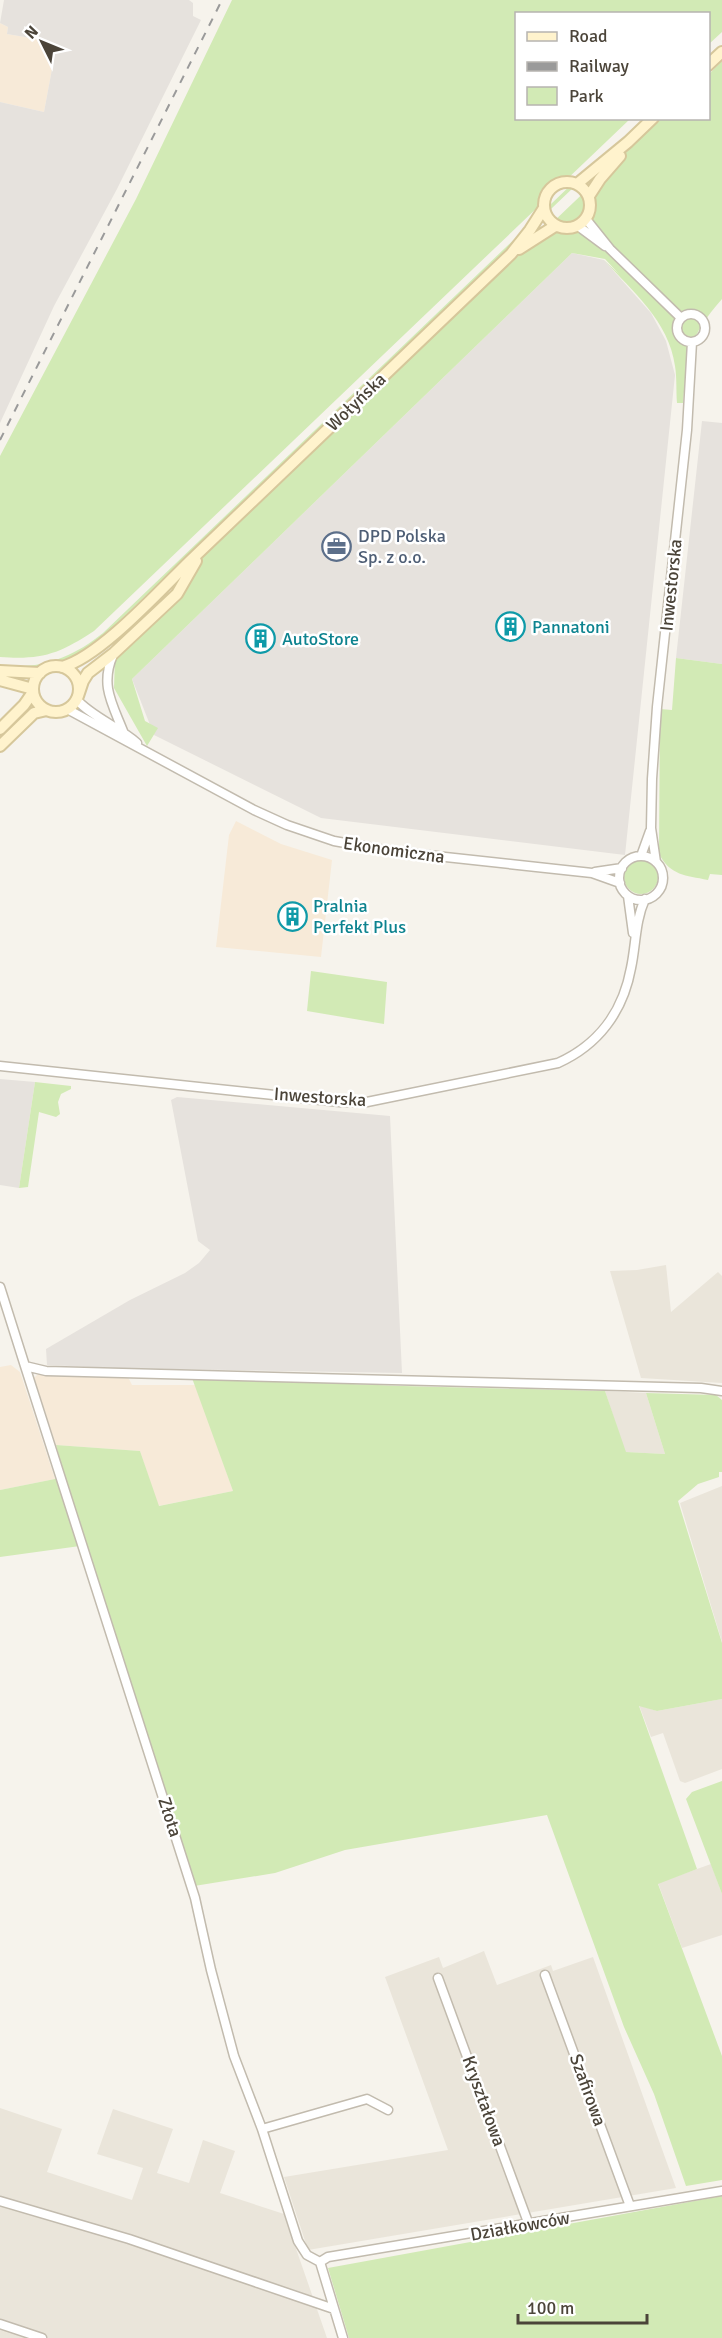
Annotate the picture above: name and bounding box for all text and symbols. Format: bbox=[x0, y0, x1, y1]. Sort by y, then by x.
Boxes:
north arrow bbox=[12, 12, 72, 72]
legend bbox=[515, 12, 710, 120]
text: N bbox=[21, 22, 43, 43]
text: Road bbox=[569, 25, 608, 47]
text: Railway bbox=[569, 55, 630, 77]
text: Park bbox=[569, 85, 604, 107]
street label: Wołyńska bbox=[322, 368, 390, 436]
place label: DPD Polska Sp. z o.o. bbox=[358, 525, 446, 568]
office icon: DPD Polska Sp. z o.o. bbox=[321, 530, 353, 562]
street label: Inwestorska bbox=[655, 538, 687, 632]
building icon: Pannatoni bbox=[495, 611, 527, 643]
place label: Pannatoni bbox=[532, 616, 610, 638]
building icon: AutoStore bbox=[245, 623, 277, 655]
place label: AutoStore bbox=[282, 628, 359, 650]
street label: Ekonomiczna bbox=[342, 832, 446, 868]
place label: Pralnia Perfekt Plus bbox=[313, 895, 406, 938]
building icon: Pralnia Perfekt Plus bbox=[276, 900, 308, 932]
street label: Inwestorska bbox=[273, 1083, 367, 1111]
street label: Złota bbox=[153, 1794, 187, 1840]
street label: Szafirowa bbox=[565, 2051, 611, 2129]
street label: Kryształowa bbox=[457, 2053, 511, 2149]
street label: Działkowców bbox=[469, 2206, 571, 2246]
scale bar bbox=[518, 2287, 647, 2325]
text: 100 m bbox=[527, 2297, 574, 2319]

